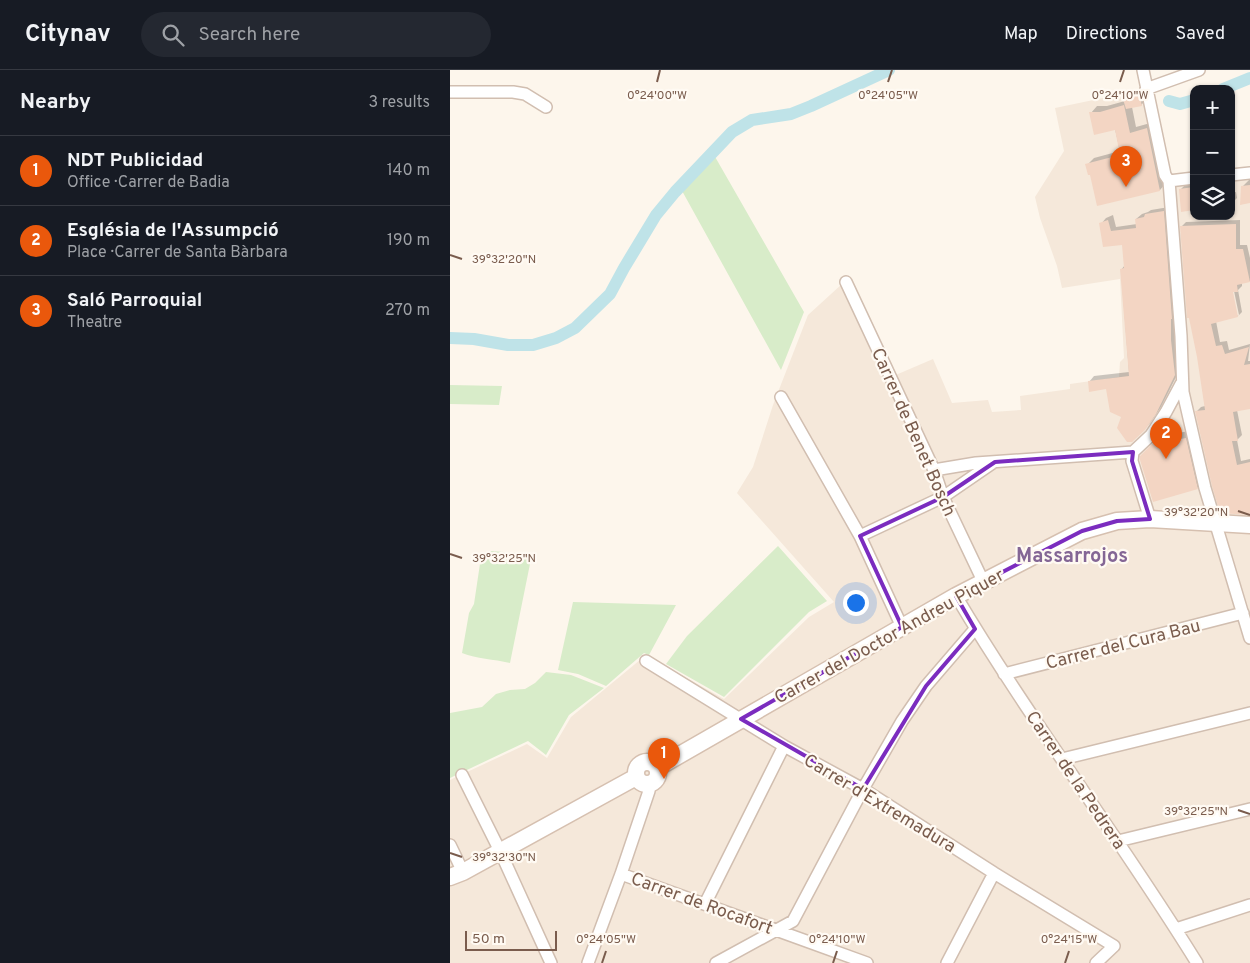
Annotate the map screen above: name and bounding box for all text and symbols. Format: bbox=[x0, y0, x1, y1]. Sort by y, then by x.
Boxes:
search box bbox=[141, 12, 491, 57]
text: Citynav bbox=[25, 20, 111, 50]
icon: search bbox=[159, 21, 187, 49]
text: Search here bbox=[199, 23, 300, 47]
text: Map bbox=[1004, 23, 1038, 46]
text: Directions bbox=[1066, 23, 1148, 46]
text: Saved bbox=[1176, 23, 1225, 46]
map controls bbox=[1190, 85, 1235, 220]
button: + bbox=[1190, 85, 1235, 130]
text: 0°24'00"W bbox=[627, 88, 687, 104]
text: 0°24'05"W bbox=[858, 88, 918, 104]
text: 0°24'10"W bbox=[1092, 88, 1148, 104]
text: Nearby bbox=[20, 89, 91, 116]
text: 3 results bbox=[368, 93, 430, 113]
button: − bbox=[1190, 130, 1235, 175]
pin: 3 bbox=[1110, 146, 1142, 187]
text: NDT Publicidad bbox=[67, 149, 203, 173]
text: 1 bbox=[33, 161, 39, 181]
text: 140 m bbox=[387, 161, 430, 181]
text: Office · Carrer de Badia bbox=[67, 173, 230, 193]
button: layers bbox=[1190, 175, 1235, 220]
text: Església de l'Assumpció bbox=[67, 219, 279, 243]
text: 2 bbox=[31, 231, 41, 251]
text: 190 m bbox=[387, 231, 430, 251]
text: Place · Carrer de Santa Bàrbara bbox=[67, 243, 288, 263]
text: 39°32'20"N bbox=[472, 252, 536, 268]
text: Saló Parroquial bbox=[67, 289, 202, 313]
text: 3 bbox=[31, 301, 41, 321]
text: 270 m bbox=[385, 301, 430, 321]
text: Theatre bbox=[67, 313, 122, 333]
street label: Carrer de Benet Bosch bbox=[865, 345, 960, 520]
pin: 2 bbox=[1150, 418, 1182, 459]
text: 39°32'20"N bbox=[1164, 505, 1228, 521]
district label: Massarrojos bbox=[1016, 544, 1128, 570]
text: 39°32'25"N bbox=[472, 551, 536, 567]
street label: Carrer del Doctor Andreu Piquer bbox=[771, 564, 1009, 710]
your location bbox=[843, 590, 869, 616]
street label: Carrer del Cura Bau bbox=[1044, 615, 1203, 676]
street label: Carrer de la Pedrera bbox=[1020, 707, 1130, 855]
pin: 1 bbox=[648, 738, 680, 779]
street label: Carrer d'Extremadura bbox=[799, 750, 960, 859]
text: 39°32'25"N bbox=[1164, 804, 1228, 820]
text: 39°32'30"N bbox=[472, 850, 536, 866]
street label: Carrer de Rocafort bbox=[627, 868, 776, 941]
scale bar bbox=[465, 928, 558, 951]
text: 50 m bbox=[472, 931, 505, 948]
text: 0°24'05"W bbox=[576, 932, 636, 948]
text: 0°24'10"W bbox=[809, 932, 865, 948]
text: 0°24'15"W bbox=[1041, 932, 1097, 948]

